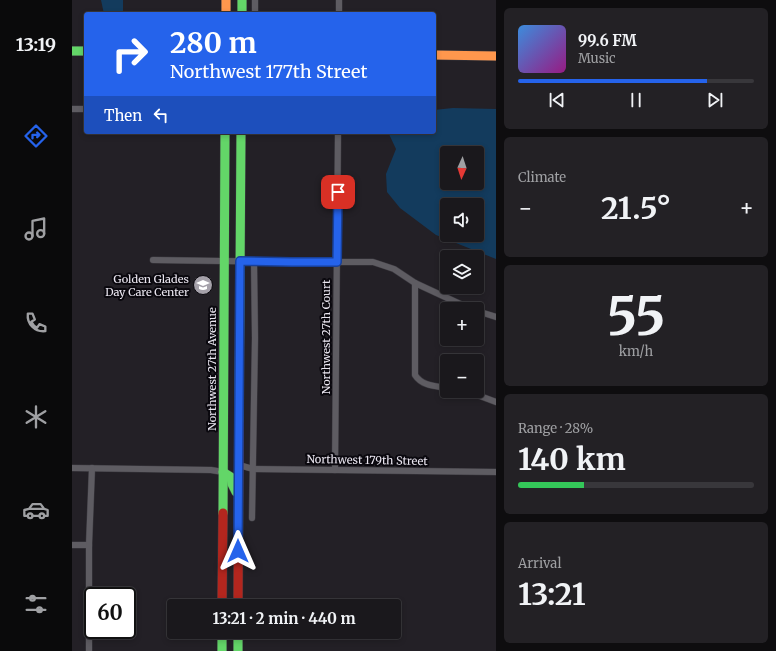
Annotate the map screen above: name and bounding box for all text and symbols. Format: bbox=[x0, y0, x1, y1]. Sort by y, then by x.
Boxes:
text: 280 m bbox=[170, 25, 257, 61]
icon: right bbox=[104, 28, 156, 80]
text: 99.6 FM bbox=[578, 31, 637, 50]
text: 13:19 bbox=[16, 33, 56, 56]
text: Music bbox=[578, 50, 616, 67]
text: Northwest 177th Street bbox=[170, 60, 367, 83]
icon: previous bbox=[546, 89, 568, 111]
icon: pause bbox=[625, 89, 647, 111]
icon: next bbox=[704, 89, 726, 111]
icon: left bbox=[150, 104, 172, 126]
text: Then bbox=[104, 106, 142, 125]
icon: directions bbox=[22, 122, 50, 150]
north arrow bbox=[440, 146, 484, 190]
map controls bbox=[440, 146, 484, 398]
text: Climate bbox=[518, 169, 566, 186]
pin bbox=[321, 175, 355, 209]
icon: arrive bbox=[327, 181, 349, 203]
text: 21.5° bbox=[601, 189, 671, 227]
text: − bbox=[518, 194, 533, 222]
text: + bbox=[739, 194, 754, 222]
button: sound bbox=[440, 198, 484, 242]
icon: music bbox=[22, 215, 50, 243]
button: layers bbox=[440, 250, 484, 294]
place label: Golden Glades Day Care Center bbox=[105, 272, 189, 299]
school or university icon: Golden Glades Day Care Center bbox=[192, 274, 214, 296]
street label: Northwest 27th Court bbox=[319, 279, 333, 394]
text: 55 bbox=[607, 284, 665, 349]
button: + bbox=[440, 302, 484, 346]
street label: Northwest 27th Avenue bbox=[205, 307, 219, 431]
icon: phone bbox=[22, 309, 50, 337]
text: km/h bbox=[619, 343, 653, 360]
button: − bbox=[440, 354, 484, 398]
icon: climate bbox=[22, 403, 50, 431]
text: Range · 28% bbox=[518, 420, 593, 437]
text: 140 km bbox=[518, 440, 626, 478]
street label: Northwest 179th Street bbox=[306, 452, 428, 468]
icon: car bbox=[22, 496, 50, 524]
position arrow bbox=[217, 530, 259, 572]
text: Arrival bbox=[518, 555, 561, 572]
text: 13:21 bbox=[518, 575, 586, 613]
speed limit sign: 60 bbox=[84, 587, 136, 639]
icon: filters bbox=[22, 590, 50, 618]
text: 13:21 · 2 min · 440 m bbox=[212, 609, 356, 628]

